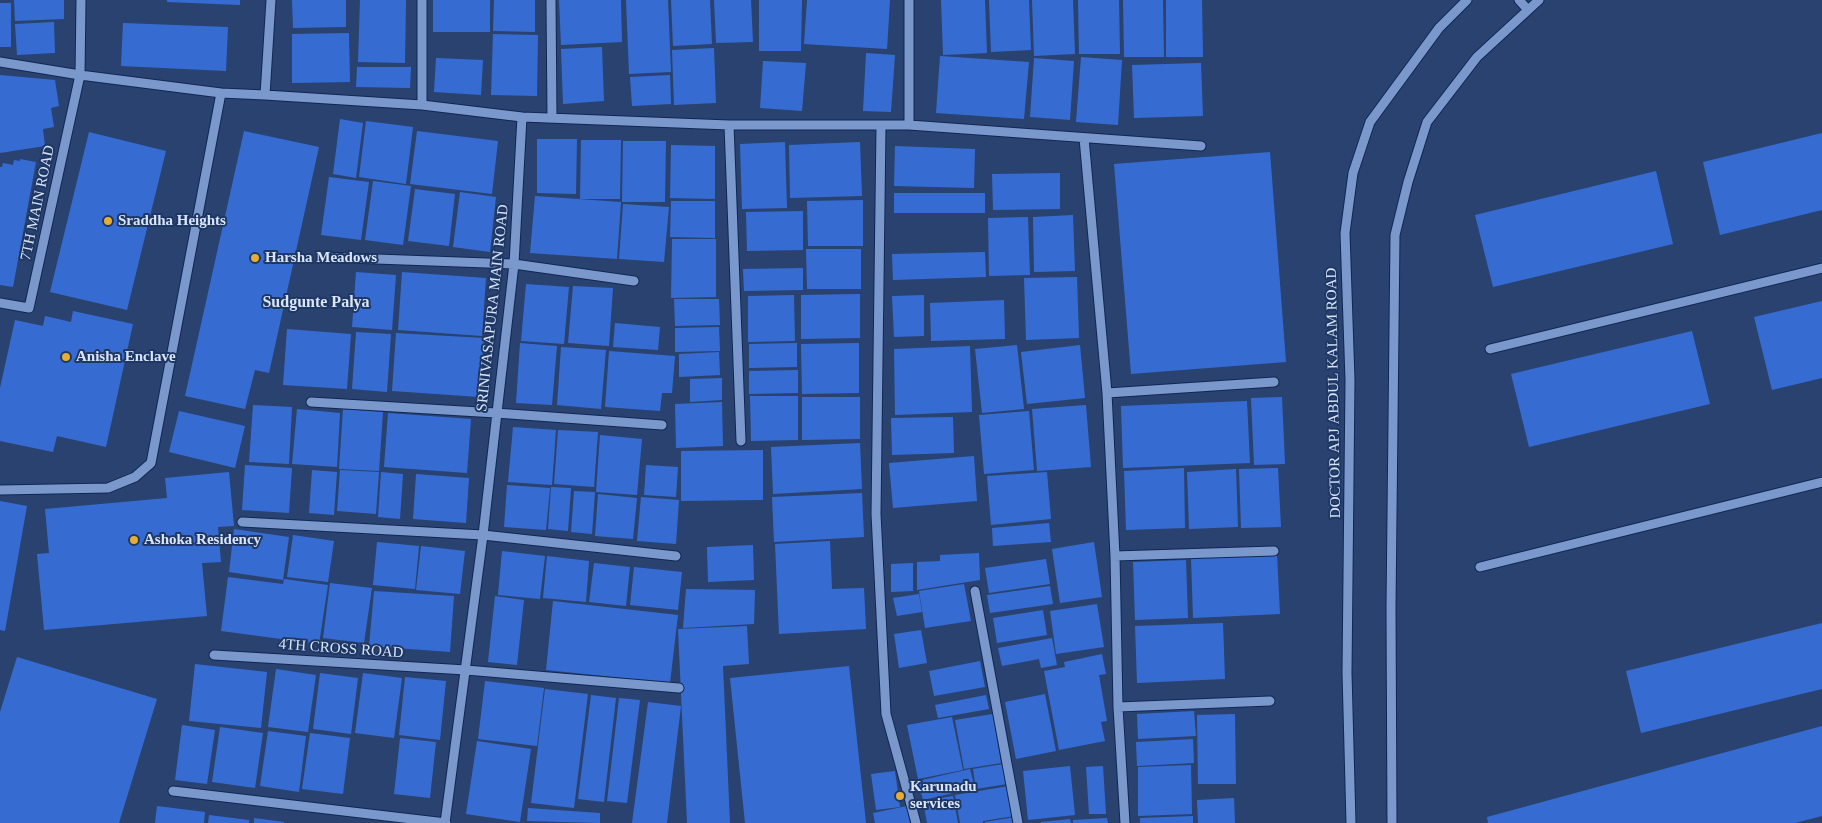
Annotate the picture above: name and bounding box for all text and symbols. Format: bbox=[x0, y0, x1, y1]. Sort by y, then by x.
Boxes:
street label: 7TH MAIN ROAD bbox=[17, 144, 59, 262]
street label: SRINIVASAPURA MAIN ROAD bbox=[473, 204, 513, 412]
place label: Sraddha Heights bbox=[118, 212, 226, 230]
marker: Sraddha Heights bbox=[102, 215, 114, 227]
place label: Harsha Meadows bbox=[265, 249, 377, 267]
marker: Harsha Meadows bbox=[249, 252, 261, 264]
street label: DOCTOR APJ ABDUL KALAM ROAD bbox=[1323, 268, 1345, 518]
district label: Sudgunte Palya bbox=[262, 293, 370, 313]
place label: Anisha Enclave bbox=[76, 348, 176, 366]
marker: Anisha Enclave bbox=[60, 351, 72, 363]
place label: Ashoka Residency bbox=[144, 531, 261, 549]
marker: Ashoka Residency bbox=[128, 534, 140, 546]
street label: 4TH CROSS ROAD bbox=[278, 636, 404, 662]
place label: Karunadu services bbox=[910, 778, 977, 813]
marker: Karunadu services bbox=[894, 790, 906, 802]

